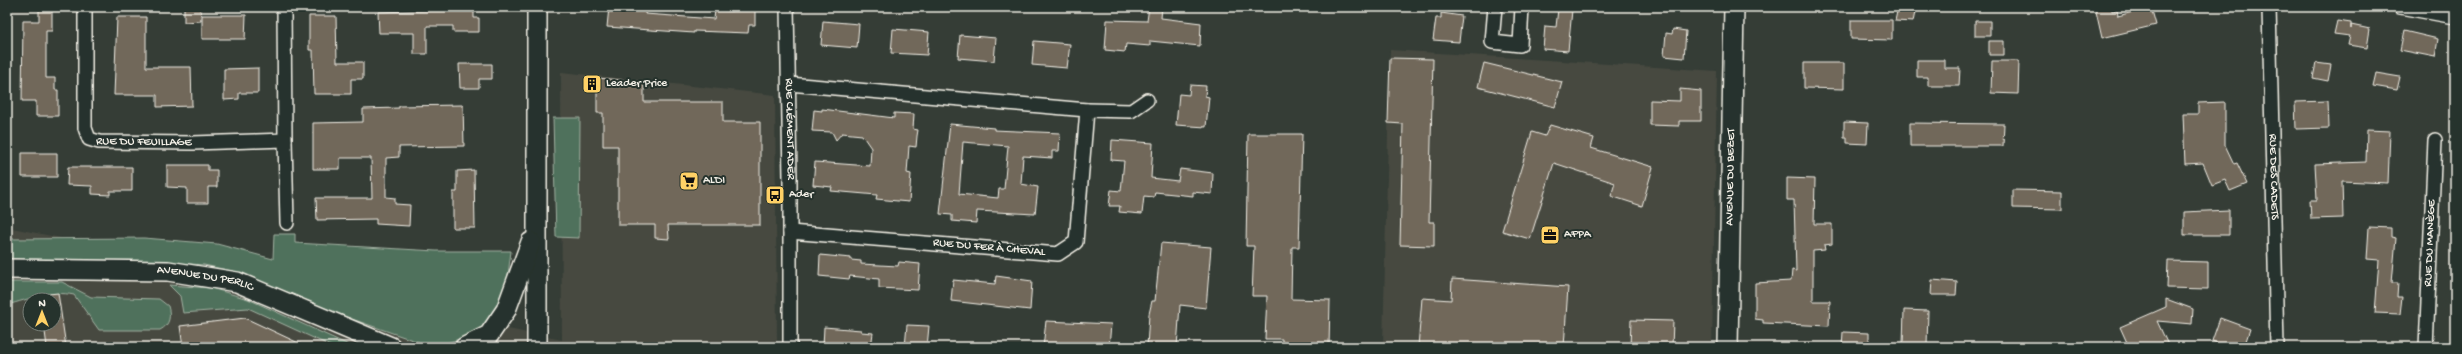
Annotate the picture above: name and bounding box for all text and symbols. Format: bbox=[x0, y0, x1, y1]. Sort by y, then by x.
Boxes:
building icon: Leader Price bbox=[581, 73, 603, 95]
place label: Leader Price bbox=[606, 77, 668, 91]
street label: RUE CLÉMENT ADER bbox=[781, 78, 797, 181]
street label: AVENUE DU BEZET bbox=[1723, 127, 1739, 226]
street label: RUE DES CADETS bbox=[2265, 134, 2281, 221]
street label: RUE DU FEUILLAGE bbox=[96, 135, 192, 150]
supermarket icon: ALDI bbox=[678, 170, 700, 192]
place label: ALDI bbox=[703, 174, 725, 188]
bus stop icon: Ader bbox=[764, 184, 786, 206]
place label: Ader bbox=[789, 188, 815, 202]
street label: RUE DU MANÈGE bbox=[2422, 199, 2439, 287]
office icon: AFPA bbox=[1539, 224, 1561, 246]
place label: AFPA bbox=[1564, 228, 1592, 242]
street label: RUE DU FER À CHEVAL bbox=[932, 236, 1046, 260]
street label: AVENUE DU PERLIC bbox=[157, 264, 257, 296]
north arrow bbox=[22, 292, 62, 332]
text: N bbox=[38, 298, 46, 310]

